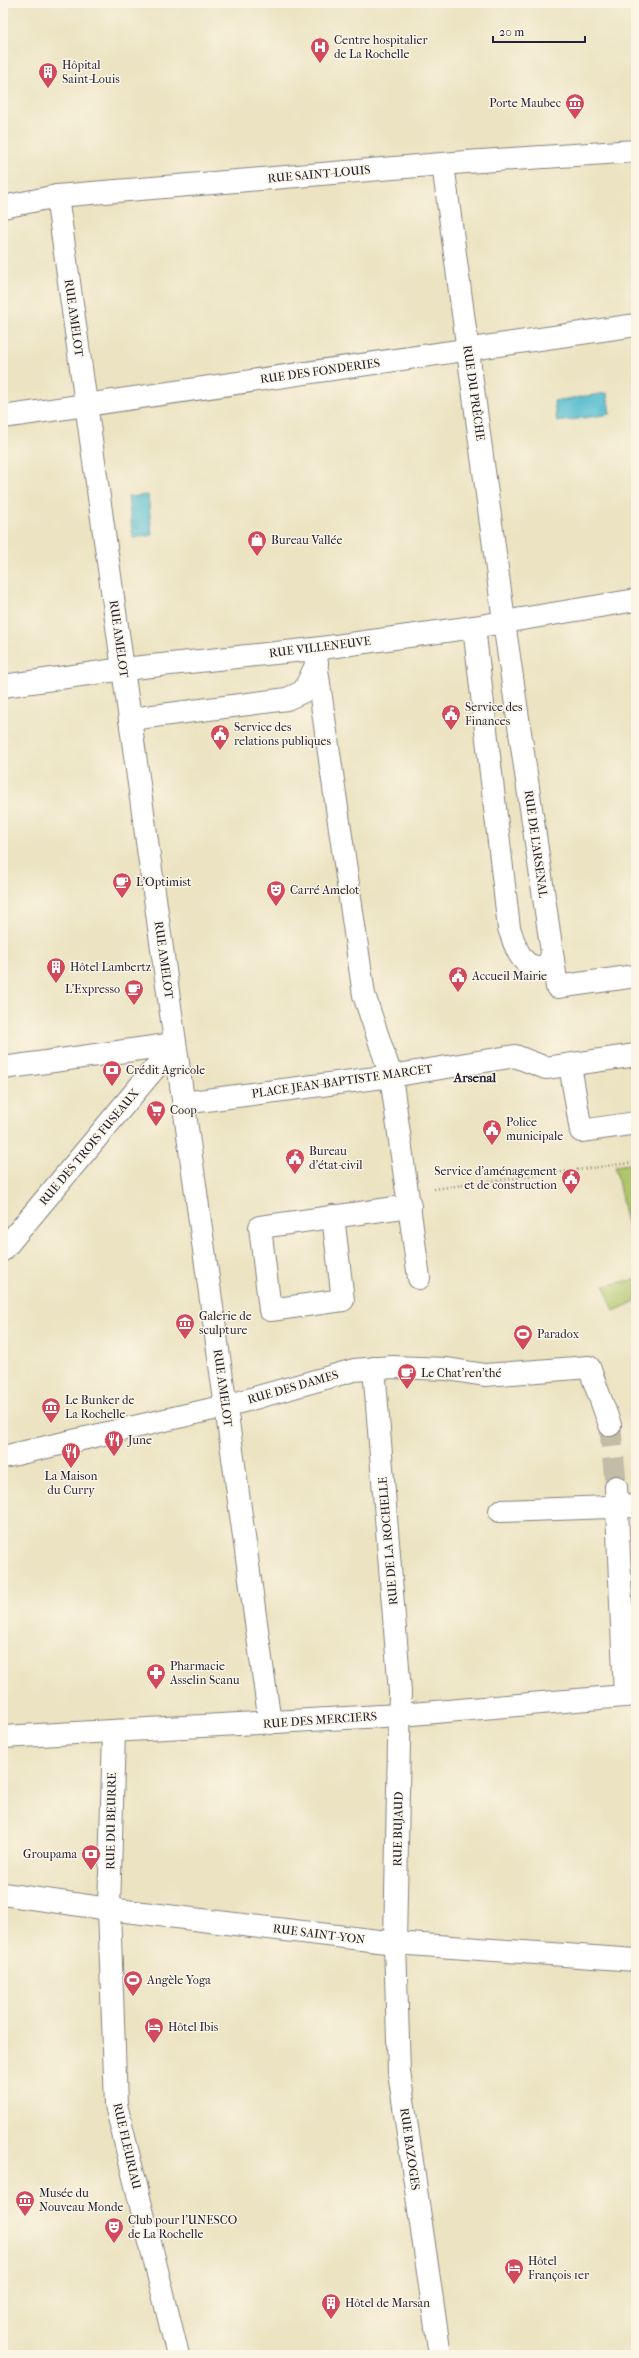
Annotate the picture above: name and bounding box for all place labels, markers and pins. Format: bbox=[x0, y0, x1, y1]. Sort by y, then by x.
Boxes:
place label: Centre hospitalier de La Rochelle bbox=[334, 33, 428, 61]
hospital icon: Centre hospitalier de La Rochelle bbox=[309, 36, 331, 64]
place label: Hôpital Saint-Louis bbox=[62, 58, 120, 86]
building icon: Hôpital Saint-Louis bbox=[37, 61, 59, 89]
museum icon: Porte Maubec bbox=[564, 92, 586, 120]
place label: Porte Maubec bbox=[489, 96, 561, 110]
shop icon: Bureau Vallée bbox=[246, 529, 268, 557]
place label: Bureau Vallée bbox=[271, 533, 343, 547]
place label: Service des Finances bbox=[465, 700, 523, 728]
public building icon: Service des Finances bbox=[440, 703, 462, 731]
place label: Service des relations publiques bbox=[234, 720, 332, 748]
public building icon: Service des relations publiques bbox=[209, 723, 231, 751]
cafe icon: L'Optimist bbox=[111, 871, 133, 899]
place label: L'Optimist bbox=[136, 875, 192, 889]
theatre icon: Carré Amelot bbox=[265, 879, 287, 907]
place label: Carré Amelot bbox=[290, 883, 360, 897]
building icon: Hôtel Lambertz bbox=[45, 956, 67, 984]
place label: Hôtel Lambertz bbox=[70, 960, 152, 974]
public building icon: Accueil Mairie bbox=[447, 965, 469, 993]
place label: Accueil Mairie bbox=[471, 969, 547, 983]
cafe icon: L'Expresso bbox=[123, 978, 145, 1006]
place label: L'Expresso bbox=[65, 982, 120, 996]
bank icon: Crédit Agricole bbox=[101, 1059, 123, 1087]
place label: Crédit Agricole bbox=[126, 1063, 205, 1077]
supermarket icon: Coop bbox=[145, 1099, 167, 1127]
place label: Coop bbox=[170, 1103, 197, 1117]
place label: Police municipale bbox=[506, 1115, 563, 1143]
public building icon: Police municipale bbox=[481, 1118, 503, 1146]
place label: Bureau d'état-civil bbox=[309, 1144, 363, 1172]
public building icon: Bureau d'état-civil bbox=[284, 1147, 306, 1175]
place label: Service d'aménagement et de construction bbox=[434, 1164, 558, 1192]
public building icon: Service d'aménagement et de construction bbox=[560, 1167, 582, 1195]
place label: Galerie de sculpture bbox=[199, 1309, 252, 1337]
museum icon: Galerie de sculpture bbox=[174, 1312, 196, 1340]
sports icon: Paradox bbox=[512, 1323, 534, 1351]
place label: Paradox bbox=[537, 1327, 580, 1341]
cafe icon: Le Chat'ren'thé bbox=[396, 1362, 418, 1390]
place label: Le Chat'ren'thé bbox=[421, 1366, 501, 1380]
place label: Le Bunker de La Rochelle bbox=[65, 1393, 135, 1421]
museum icon: Le Bunker de La Rochelle bbox=[40, 1396, 62, 1424]
restaurant icon: June bbox=[103, 1429, 125, 1457]
place label: June bbox=[127, 1433, 152, 1447]
restaurant icon: La Maison du Curry bbox=[60, 1441, 82, 1469]
place label: La Maison du Curry bbox=[45, 1469, 97, 1497]
place label: Pharmacie Asselin Scanu bbox=[169, 1659, 240, 1687]
pharmacy icon: Pharmacie Asselin Scanu bbox=[145, 1662, 167, 1690]
bank icon: Groupama bbox=[80, 1843, 102, 1871]
place label: Groupama bbox=[23, 1847, 77, 1861]
sports icon: Angèle Yoga bbox=[122, 1969, 144, 1997]
place label: Angèle Yoga bbox=[146, 1973, 211, 1987]
hotel icon: Hôtel Ibis bbox=[143, 2016, 165, 2044]
place label: Hôtel Ibis bbox=[168, 2020, 219, 2034]
place label: Musée du Nouveau Monde bbox=[39, 2186, 123, 2214]
museum icon: Musée du Nouveau Monde bbox=[14, 2189, 36, 2217]
place label: Club pour l'UNESCO de La Rochelle bbox=[128, 2213, 237, 2241]
theatre icon: Club pour l'UNESCO de La Rochelle bbox=[103, 2216, 125, 2244]
place label: Hôtel François 1er bbox=[528, 2254, 590, 2283]
hotel icon: Hôtel François 1er bbox=[503, 2257, 525, 2285]
building icon: Hôtel de Marsan bbox=[320, 2292, 342, 2320]
place label: Hôtel de Marsan bbox=[345, 2296, 430, 2310]

